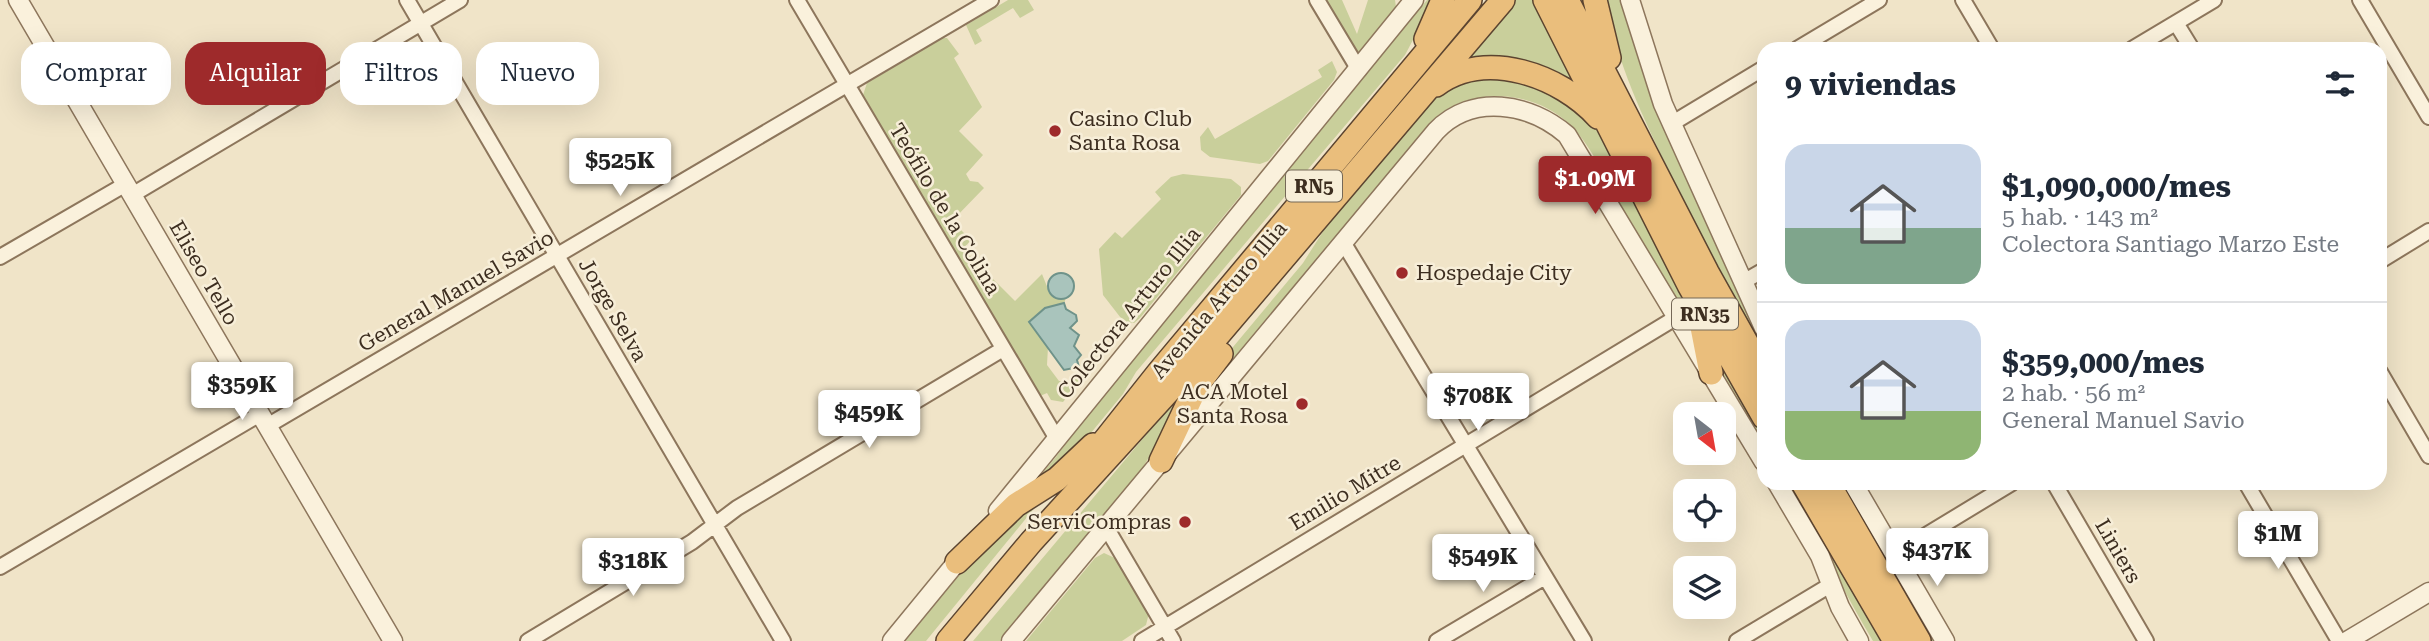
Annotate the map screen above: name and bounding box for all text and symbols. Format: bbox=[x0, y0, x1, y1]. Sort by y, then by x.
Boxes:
chip: Comprar bbox=[21, 42, 171, 105]
chip: Alquilar bbox=[185, 42, 326, 105]
chip: Filtros bbox=[340, 42, 462, 105]
chip: Nuevo bbox=[476, 42, 599, 105]
icon: filters bbox=[2321, 65, 2359, 103]
text: 9 viviendas bbox=[1785, 67, 1956, 102]
place label: Casino Club Santa Rosa bbox=[1069, 107, 1192, 155]
street label: Teófilo de la Colina bbox=[884, 119, 1006, 300]
marker: Casino Club Santa Rosa bbox=[1047, 123, 1063, 139]
pin: $525K bbox=[571, 138, 669, 198]
text: $525K bbox=[585, 147, 655, 174]
pin: $1.09M bbox=[1538, 156, 1652, 216]
text: $1.09M bbox=[1555, 165, 1635, 192]
text: $1,090,000/mes bbox=[2002, 169, 2231, 204]
road number: RN5 bbox=[1286, 170, 1342, 202]
icon: home bbox=[1841, 172, 1925, 256]
text: 5 hab. · 143 m² bbox=[2002, 204, 2158, 231]
street label: Avenida Arturo Illia bbox=[1146, 216, 1292, 383]
street label: Eliseo Tello bbox=[165, 217, 243, 329]
street label: Colectora Arturo Illia bbox=[1052, 222, 1206, 404]
street label: General Manuel Savio bbox=[354, 225, 558, 357]
text: Colectora Santiago Marzo Este bbox=[2002, 231, 2339, 258]
street label: Jorge Selva bbox=[574, 254, 653, 366]
place label: Hospedaje City bbox=[1416, 261, 1572, 285]
marker: Hospedaje City bbox=[1394, 265, 1410, 281]
road number: RN35 bbox=[1672, 298, 1738, 330]
text: $359,000/mes bbox=[2002, 345, 2205, 380]
icon: home bbox=[1841, 348, 1925, 432]
pin: $359K bbox=[193, 362, 291, 422]
text: $359K bbox=[207, 371, 277, 398]
pin: $708K bbox=[1429, 374, 1527, 433]
place label: ACA Motel Santa Rosa bbox=[1177, 380, 1289, 428]
text: 2 hab. · 56 m² bbox=[2002, 380, 2145, 407]
text: $708K bbox=[1443, 382, 1513, 409]
pin: $459K bbox=[820, 391, 918, 450]
marker: ACA Motel Santa Rosa bbox=[1294, 396, 1310, 412]
text: $459K bbox=[834, 399, 904, 426]
north arrow bbox=[1673, 402, 1736, 466]
map controls bbox=[1673, 402, 1736, 619]
text: General Manuel Savio bbox=[2002, 407, 2245, 434]
street label: Emilio Mitre bbox=[1285, 450, 1405, 536]
button: locate bbox=[1673, 479, 1736, 542]
place label: ServiCompras bbox=[1027, 510, 1171, 534]
pin: $1M bbox=[2244, 512, 2312, 571]
marker: ServiCompras bbox=[1177, 514, 1193, 530]
street label: Liniers bbox=[2090, 515, 2146, 587]
text: $1M bbox=[2254, 520, 2302, 547]
pin: $437K bbox=[1888, 528, 1986, 588]
pin: $549K bbox=[1434, 534, 1532, 594]
text: $437K bbox=[1902, 537, 1972, 564]
pin: $318K bbox=[584, 538, 682, 598]
text: $549K bbox=[1448, 543, 1518, 570]
text: $318K bbox=[598, 547, 668, 574]
button: layers bbox=[1673, 556, 1736, 619]

